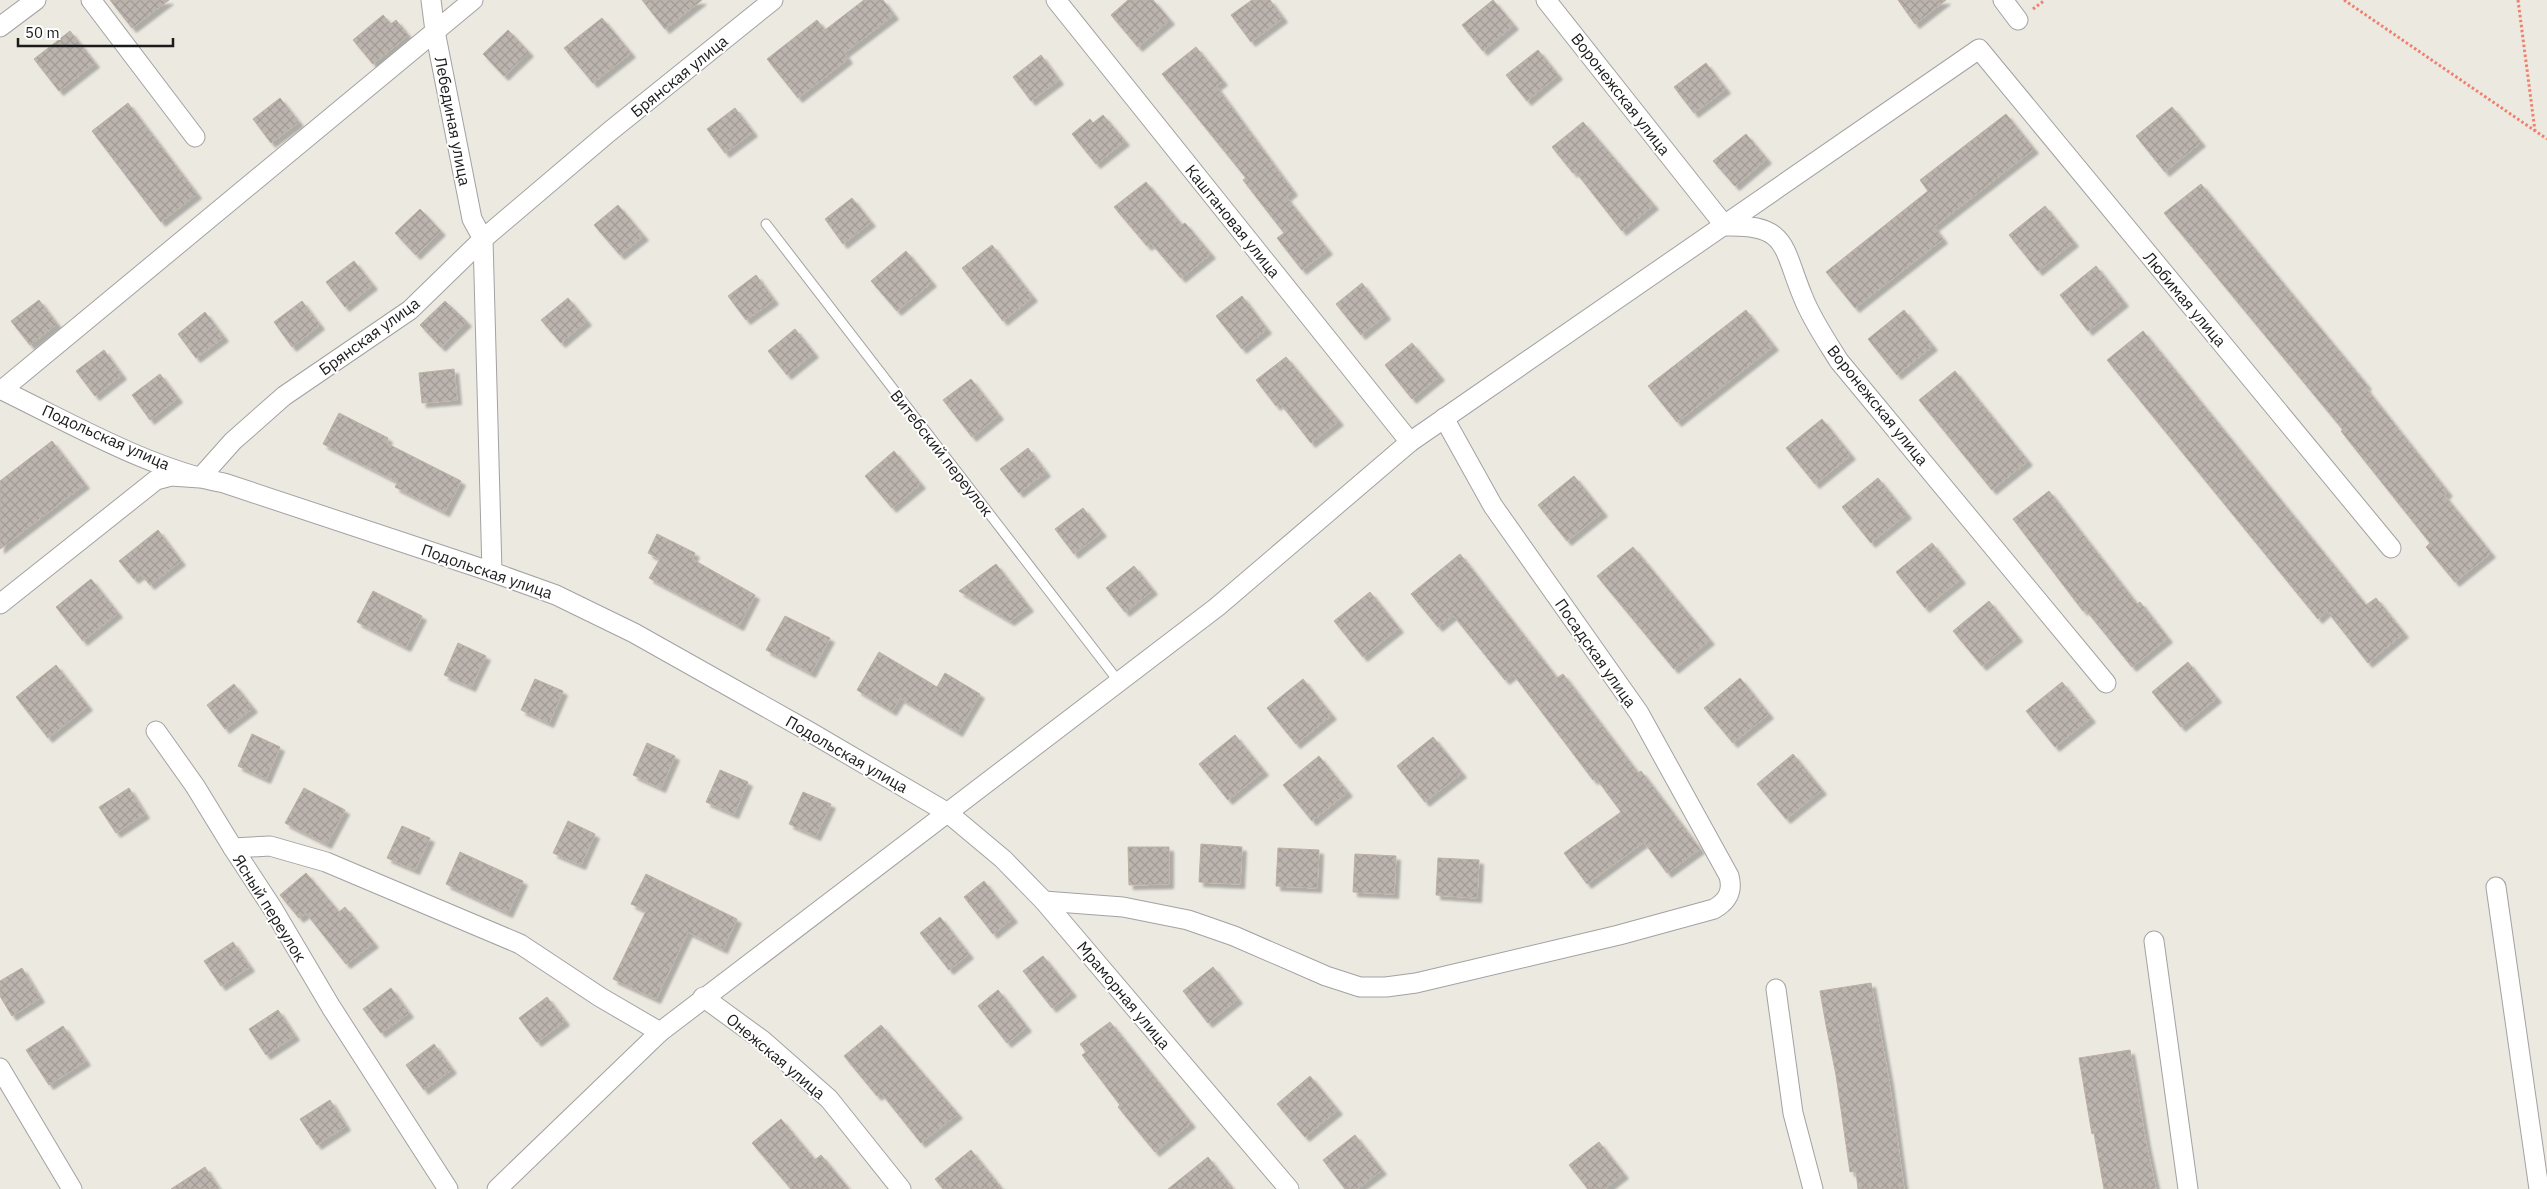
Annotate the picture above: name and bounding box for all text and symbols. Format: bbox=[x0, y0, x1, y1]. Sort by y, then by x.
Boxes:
scale bar bbox=[18, 15, 172, 47]
text: 50 m bbox=[25, 23, 60, 42]
street label: Воронежская улица bbox=[1567, 29, 1675, 159]
street label: Брянская улица bbox=[626, 30, 732, 121]
street label: Лебединая улица bbox=[431, 55, 475, 188]
street label: Каштановая улица bbox=[1181, 160, 1285, 282]
street label: Любимая улица bbox=[2139, 247, 2231, 351]
street label: Брянская улица bbox=[315, 293, 424, 379]
street label: Воронежская улица bbox=[1823, 341, 1933, 470]
street label: Витебский переулок bbox=[886, 386, 998, 520]
street label: Подольская улица bbox=[39, 400, 173, 474]
street label: Подольская улица bbox=[419, 539, 556, 603]
street label: Посадская улица bbox=[1551, 595, 1641, 712]
street label: Подольская улица bbox=[782, 711, 912, 797]
street label: Ясный переулок bbox=[229, 851, 311, 966]
street label: Мраморная улица bbox=[1073, 937, 1175, 1053]
street label: Онежская улица bbox=[722, 1009, 830, 1104]

